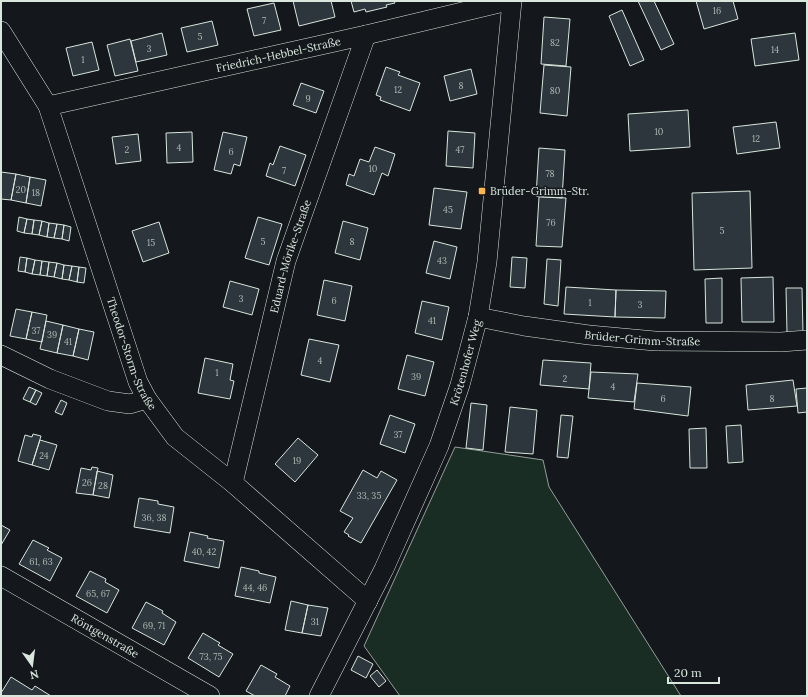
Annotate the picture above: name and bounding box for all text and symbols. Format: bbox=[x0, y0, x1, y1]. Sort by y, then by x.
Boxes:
house number: 16 bbox=[713, 5, 721, 16]
house number: 7 bbox=[262, 15, 266, 26]
house number: 5 bbox=[198, 31, 203, 42]
street label: Friedrich-Hebbel-Straße bbox=[215, 34, 342, 75]
house number: 82 bbox=[550, 37, 560, 48]
house number: 3 bbox=[146, 43, 152, 54]
house number: 14 bbox=[771, 44, 779, 55]
house number: 1 bbox=[81, 54, 85, 65]
house number: 8 bbox=[458, 80, 464, 91]
house number: 12 bbox=[394, 84, 402, 95]
house number: 80 bbox=[550, 85, 561, 96]
house number: 9 bbox=[305, 93, 311, 104]
house number: 10 bbox=[655, 126, 664, 137]
house number: 12 bbox=[752, 133, 760, 144]
house number: 4 bbox=[177, 142, 182, 153]
house number: 2 bbox=[125, 144, 130, 155]
house number: 47 bbox=[455, 144, 465, 155]
house number: 6 bbox=[228, 146, 234, 157]
house number: 10 bbox=[369, 163, 378, 174]
house number: 7 bbox=[282, 165, 286, 176]
house number: 78 bbox=[545, 168, 555, 179]
house number: 20 bbox=[16, 184, 27, 195]
place label: Brüder-Grimm-Str. bbox=[490, 184, 589, 198]
marker: Brüder-Grimm-Str. bbox=[477, 186, 487, 196]
house number: 18 bbox=[32, 187, 40, 198]
street label: Eduard-Mörike-Straße bbox=[267, 198, 314, 314]
house number: 45 bbox=[443, 204, 453, 215]
house number: 76 bbox=[546, 217, 556, 228]
house number: 5 bbox=[720, 225, 725, 236]
house number: 5 bbox=[261, 236, 266, 247]
house number: 8 bbox=[349, 236, 355, 247]
house number: 15 bbox=[147, 237, 155, 248]
house number: 43 bbox=[437, 255, 447, 266]
house number: 3 bbox=[238, 293, 244, 304]
street label: Theodor-Storm-Straße bbox=[104, 295, 160, 413]
house number: 6 bbox=[331, 295, 337, 306]
house number: 1 bbox=[588, 297, 592, 308]
house number: 3 bbox=[637, 299, 643, 310]
house number: 41 bbox=[428, 315, 436, 326]
street label: Krötenhofer Weg bbox=[446, 317, 484, 407]
house number: 37 bbox=[32, 325, 40, 336]
street label: Brüder-Grimm-Straße bbox=[583, 327, 700, 348]
house number: 39 bbox=[47, 329, 57, 340]
house number: 41 bbox=[64, 336, 72, 347]
house number: 4 bbox=[318, 355, 323, 366]
house number: 1 bbox=[215, 367, 219, 378]
house number: 39 bbox=[411, 371, 421, 382]
house number: 2 bbox=[563, 373, 568, 384]
house number: 4 bbox=[611, 381, 616, 392]
house number: 6 bbox=[660, 393, 666, 404]
house number: 8 bbox=[769, 393, 775, 404]
house number: 37 bbox=[394, 429, 402, 440]
house number: 24 bbox=[39, 450, 49, 461]
house number: 19 bbox=[293, 455, 301, 466]
house number: 26 bbox=[82, 477, 92, 488]
house number: 28 bbox=[98, 480, 108, 491]
house number: 33, 35 bbox=[357, 490, 381, 501]
house number: 36, 38 bbox=[142, 512, 166, 523]
house number: 40, 42 bbox=[192, 546, 217, 557]
house number: 61, 63 bbox=[29, 556, 53, 567]
house number: 44, 46 bbox=[243, 582, 267, 593]
house number: 65, 67 bbox=[86, 588, 110, 599]
street label: Röntgenstraße bbox=[69, 611, 142, 661]
house number: 31 bbox=[311, 616, 319, 627]
house number: 69, 71 bbox=[143, 620, 165, 631]
north arrow bbox=[12, 645, 52, 685]
house number: 73, 75 bbox=[200, 651, 223, 662]
scale bar bbox=[668, 659, 719, 685]
text: 20 m bbox=[674, 665, 702, 680]
text: N bbox=[28, 667, 40, 683]

